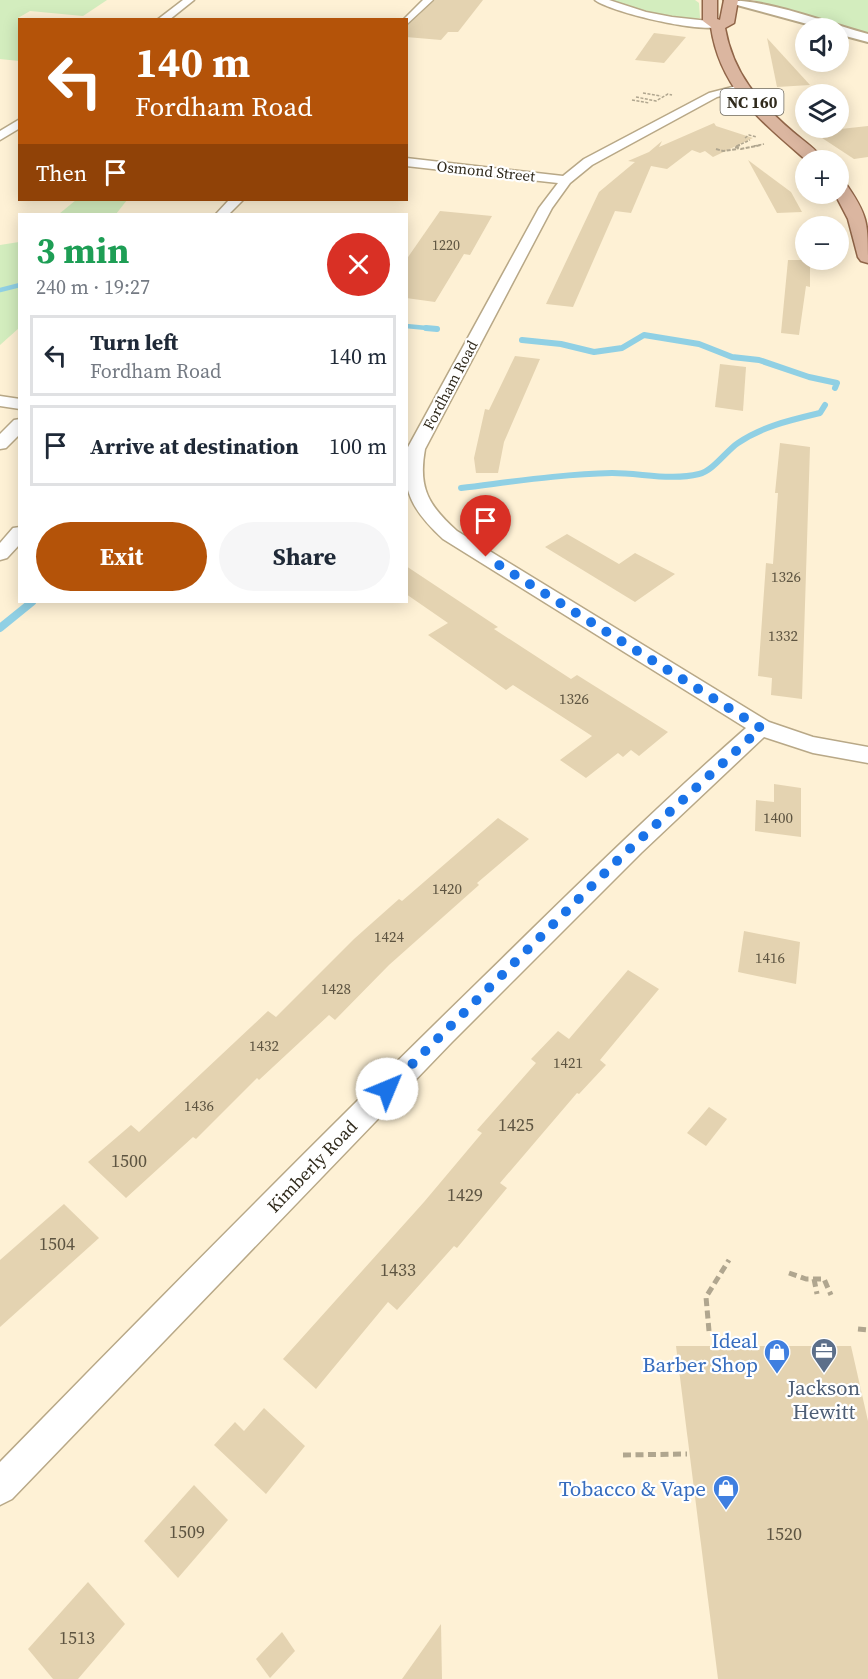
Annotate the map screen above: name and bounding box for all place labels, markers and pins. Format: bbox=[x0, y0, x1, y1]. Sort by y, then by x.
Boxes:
pin bbox=[460, 495, 511, 557]
place label: Ideal Barber Shop bbox=[642, 1326, 758, 1379]
office icon: Jackson Hewitt bbox=[809, 1336, 839, 1374]
shop icon: Ideal Barber Shop bbox=[762, 1337, 792, 1375]
place label: Jackson Hewitt bbox=[787, 1373, 861, 1426]
shop icon: Tobacco & Vape bbox=[711, 1473, 741, 1511]
place label: Tobacco & Vape bbox=[559, 1474, 706, 1503]

